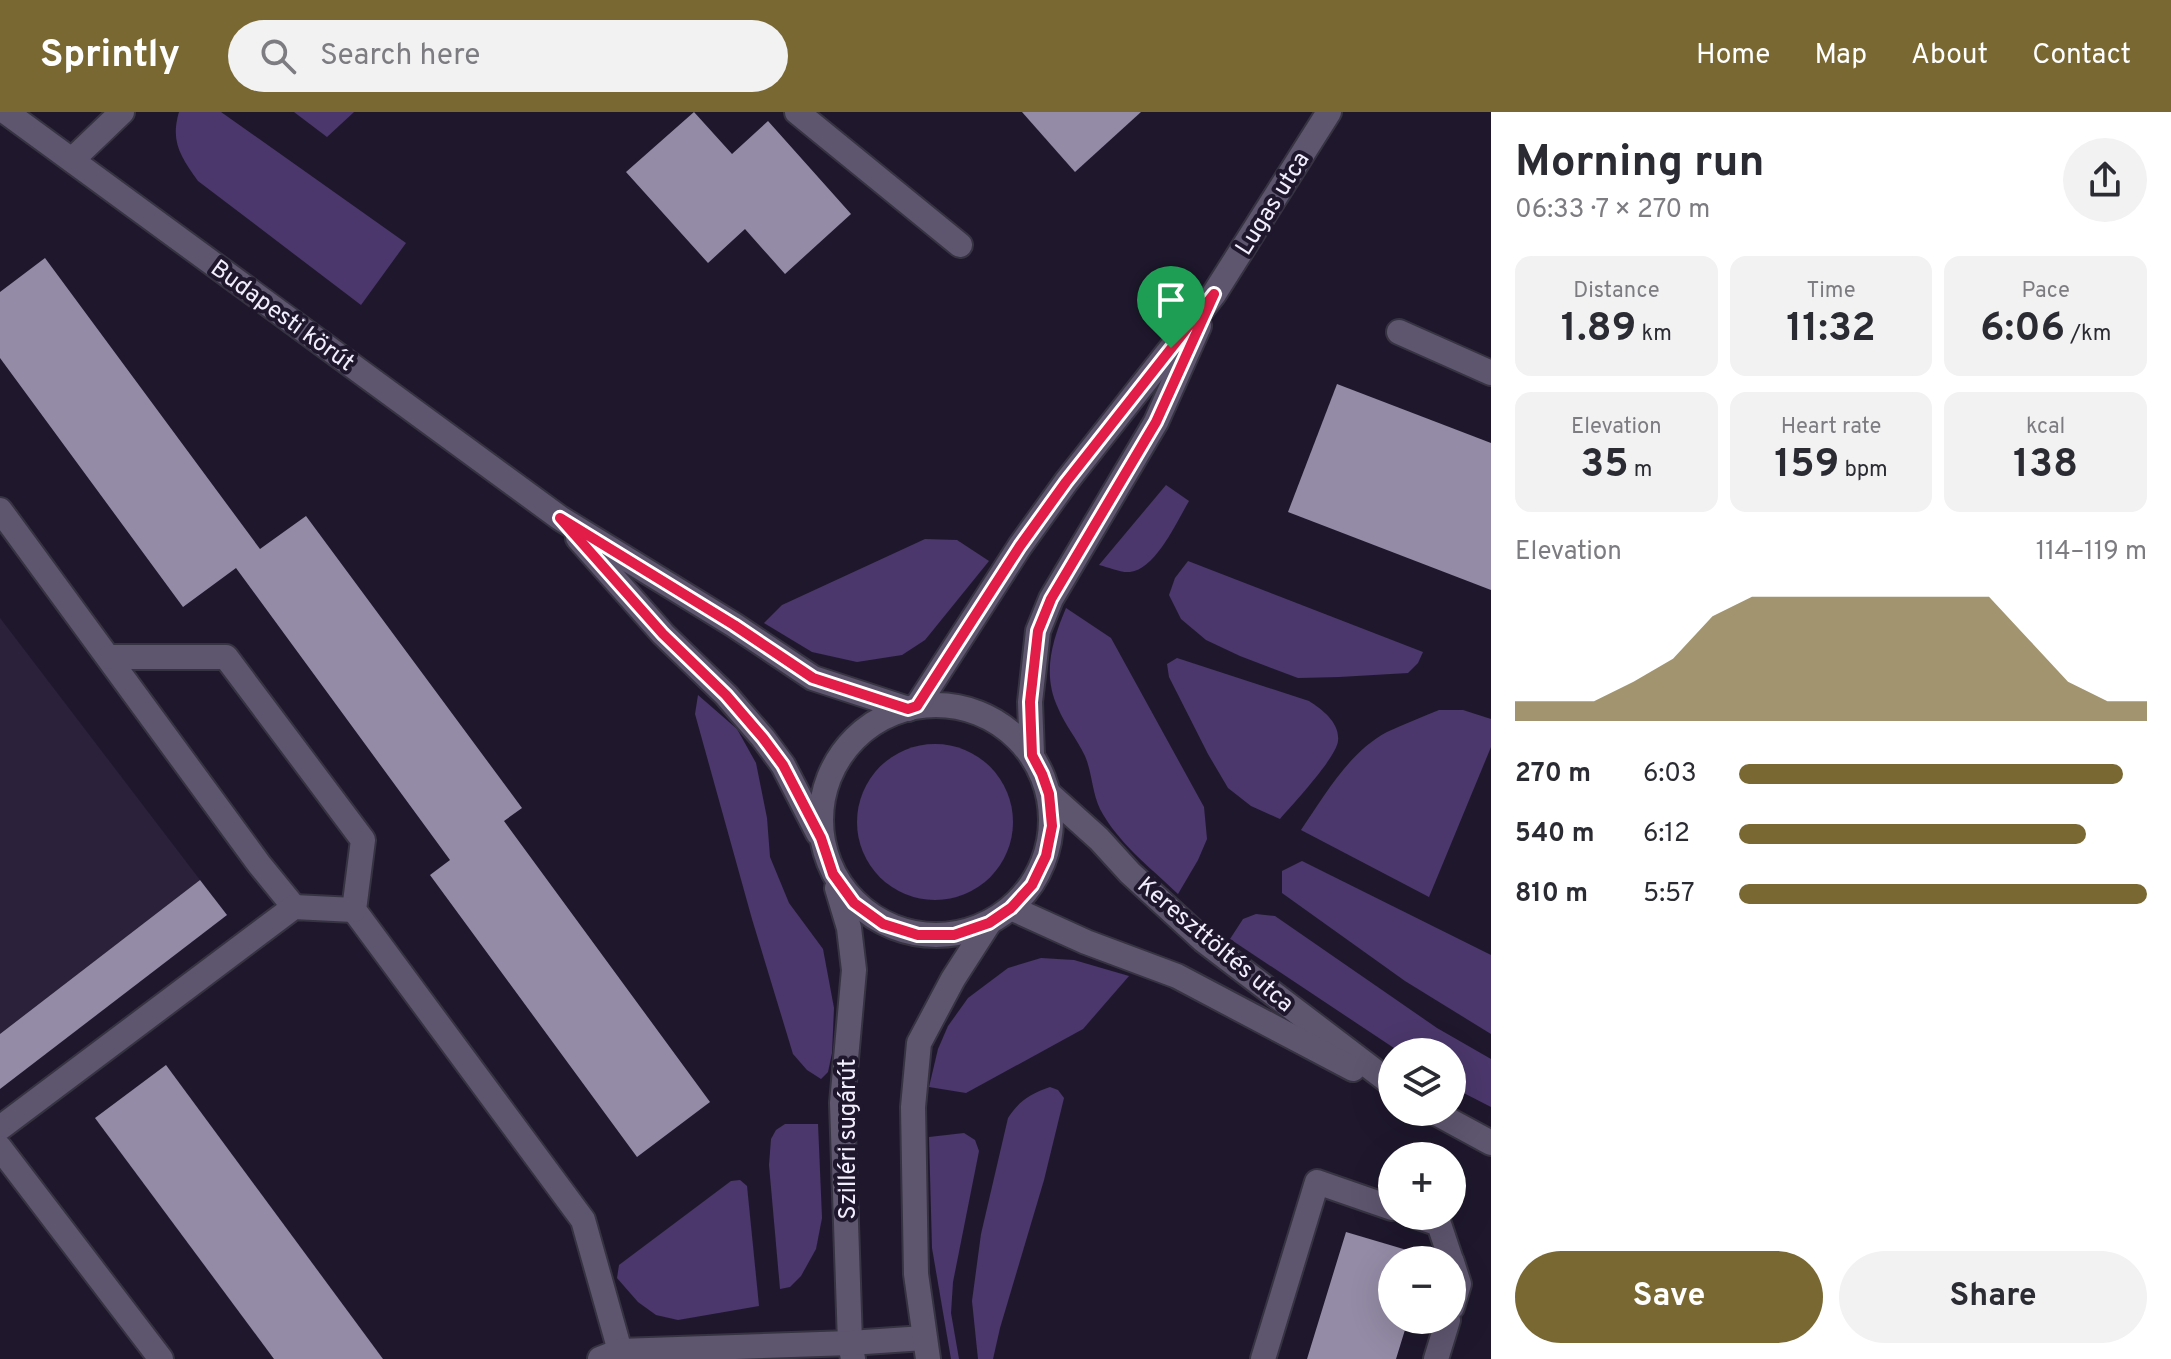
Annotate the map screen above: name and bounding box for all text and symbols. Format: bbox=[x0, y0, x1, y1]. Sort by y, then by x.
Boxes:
search box bbox=[228, 20, 788, 92]
text: Sprintly bbox=[40, 32, 180, 81]
icon: search bbox=[256, 34, 300, 78]
text: Search here bbox=[320, 38, 480, 75]
text: Home bbox=[1696, 38, 1770, 74]
text: Map bbox=[1814, 38, 1867, 74]
text: About bbox=[1911, 38, 1988, 74]
text: Contact bbox=[2032, 38, 2131, 74]
text: Morning run bbox=[1515, 136, 1765, 192]
button: share bbox=[2063, 138, 2147, 222]
street label: Lugas utca bbox=[1230, 147, 1317, 262]
text: 06:33 · 7 × 270 m bbox=[1515, 194, 1710, 227]
street label: Budapesti körút bbox=[204, 254, 360, 379]
pin bbox=[1137, 266, 1205, 348]
icon: arrive bbox=[1149, 278, 1193, 322]
text: Distance bbox=[1573, 278, 1660, 305]
text: Time bbox=[1806, 278, 1856, 305]
text: Pace bbox=[2021, 278, 2070, 305]
text: 1.89 bbox=[1561, 305, 1636, 355]
text: 11:32 bbox=[1786, 305, 1876, 355]
text: 6:06 bbox=[1980, 305, 2065, 355]
text: km bbox=[1636, 321, 1672, 348]
text: /km bbox=[2065, 321, 2111, 348]
text: Elevation bbox=[1571, 414, 1662, 441]
text: Heart rate bbox=[1781, 414, 1881, 441]
text: kcal bbox=[2026, 414, 2065, 441]
text: 35 bbox=[1580, 441, 1629, 491]
text: 159 bbox=[1774, 441, 1839, 491]
text: 138 bbox=[2013, 441, 2078, 491]
text: m bbox=[1629, 457, 1652, 484]
text: bpm bbox=[1839, 457, 1888, 484]
text: Elevation bbox=[1515, 536, 1622, 569]
text: 114–119 m bbox=[2036, 536, 2147, 569]
text: 270 m bbox=[1515, 758, 1591, 791]
text: 6:03 bbox=[1643, 758, 1697, 791]
text: 540 m bbox=[1515, 818, 1594, 851]
text: 6:12 bbox=[1643, 818, 1690, 851]
street label: Kereszttöltés utca bbox=[1130, 871, 1299, 1020]
text: 810 m bbox=[1515, 878, 1588, 911]
text: 5:57 bbox=[1643, 878, 1694, 911]
map controls bbox=[1378, 1038, 1466, 1334]
button: layers bbox=[1378, 1038, 1466, 1126]
street label: Szilléri sugárút bbox=[834, 1058, 864, 1220]
button: + bbox=[1378, 1142, 1466, 1230]
button: − bbox=[1378, 1246, 1466, 1334]
button: Save bbox=[1515, 1251, 1823, 1343]
button: Share bbox=[1839, 1251, 2147, 1343]

